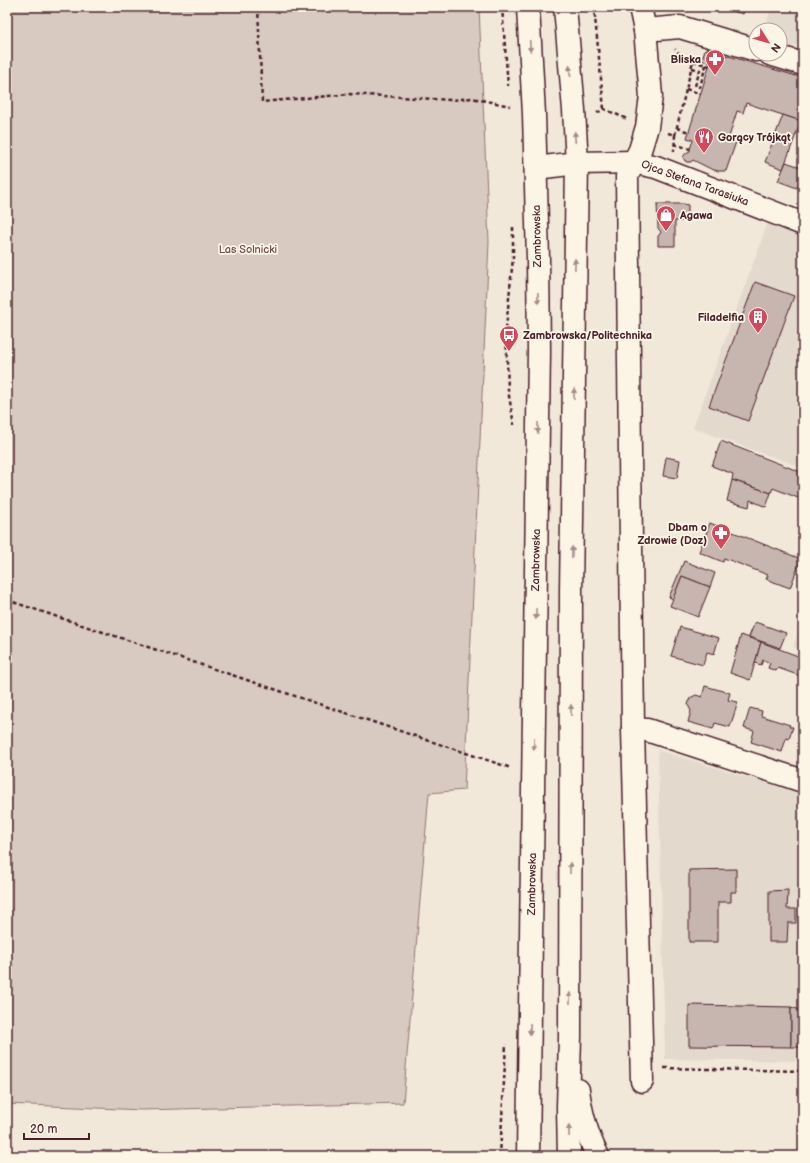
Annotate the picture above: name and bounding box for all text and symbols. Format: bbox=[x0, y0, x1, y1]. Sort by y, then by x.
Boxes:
north arrow bbox=[748, 22, 788, 62]
one-way arrow bbox=[527, 40, 533, 53]
text: N bbox=[768, 41, 783, 55]
pharmacy icon: Bliska bbox=[704, 48, 726, 76]
place label: Bliska bbox=[671, 53, 701, 66]
one-way arrow bbox=[567, 65, 574, 77]
restaurant icon: Gorący Trójkąt bbox=[693, 126, 715, 154]
one-way arrow bbox=[572, 131, 579, 143]
place label: Gorący Trójkąt bbox=[718, 131, 791, 145]
street label: Ojca Stefana Tarasiuka bbox=[639, 157, 751, 209]
shop icon: Agawa bbox=[655, 204, 677, 232]
street label: Zambrowska bbox=[530, 205, 544, 268]
place label: Agawa bbox=[679, 209, 713, 222]
park label: Las Solnicki bbox=[219, 243, 277, 256]
one-way arrow bbox=[572, 257, 578, 270]
one-way arrow bbox=[535, 292, 541, 305]
building icon: Filadelfia bbox=[747, 306, 769, 334]
place label: Filadelfia bbox=[698, 311, 744, 324]
bus stop icon: Zambrowska/Politechnika bbox=[498, 324, 520, 352]
place label: Zambrowska/Politechnika bbox=[523, 329, 652, 342]
one-way arrow bbox=[571, 387, 577, 400]
one-way arrow bbox=[535, 422, 541, 435]
place label: Dbam o Zdrowie (Doz) bbox=[638, 521, 707, 547]
pharmacy icon: Dbam o Zdrowie (Doz) bbox=[710, 522, 732, 550]
street label: Zambrowska bbox=[529, 529, 543, 592]
one-way arrow bbox=[569, 545, 575, 558]
one-way arrow bbox=[533, 608, 539, 621]
one-way arrow bbox=[568, 703, 574, 716]
one-way arrow bbox=[531, 738, 537, 751]
street label: Zambrowska bbox=[525, 853, 539, 916]
one-way arrow bbox=[567, 861, 573, 874]
one-way arrow bbox=[567, 991, 573, 1004]
one-way arrow bbox=[527, 1023, 533, 1036]
scale bar bbox=[24, 1115, 89, 1141]
text: 20 m bbox=[30, 1122, 57, 1137]
one-way arrow bbox=[565, 1125, 572, 1137]

